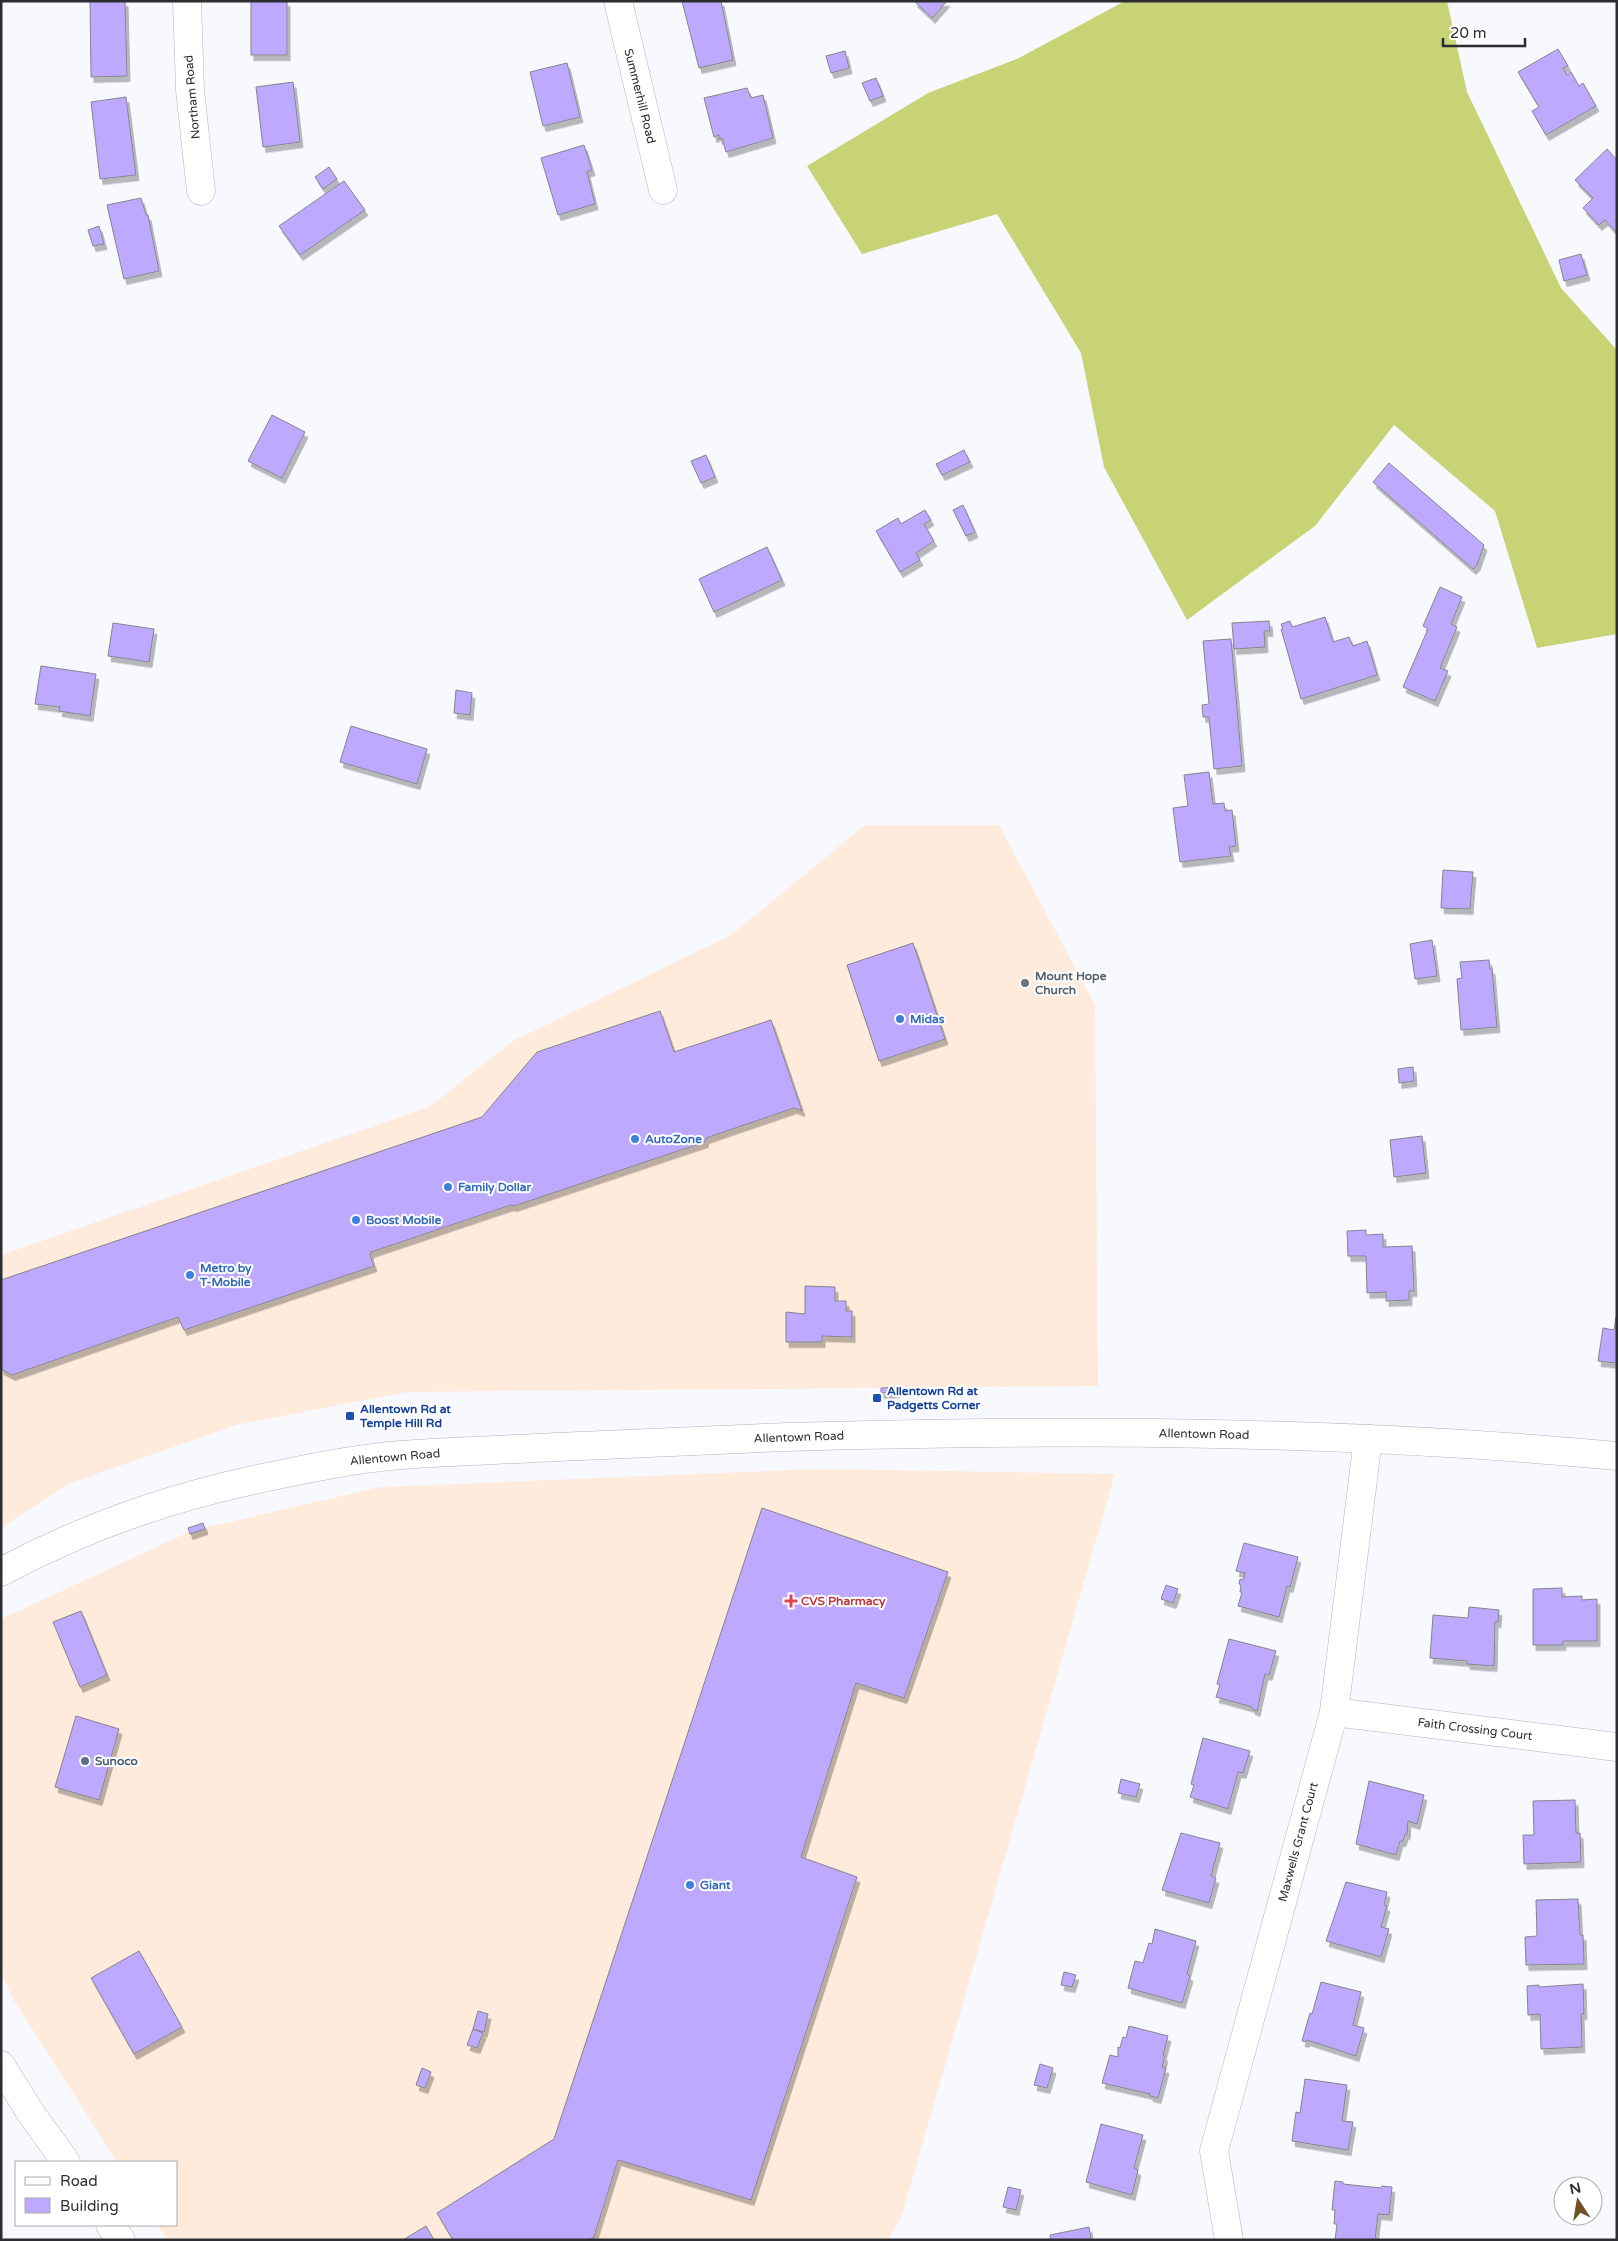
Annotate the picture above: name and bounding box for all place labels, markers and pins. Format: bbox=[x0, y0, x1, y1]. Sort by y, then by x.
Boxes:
place label: Mount Hope Church bbox=[1035, 969, 1107, 997]
marker: Mount Hope Church bbox=[1019, 977, 1031, 989]
place label: Midas bbox=[910, 1012, 945, 1026]
marker: Midas bbox=[894, 1013, 906, 1025]
place label: AutoZone bbox=[645, 1132, 702, 1146]
marker: AutoZone bbox=[629, 1133, 641, 1145]
place label: Family Dollar bbox=[458, 1180, 531, 1195]
marker: Family Dollar bbox=[442, 1181, 454, 1193]
place label: Boost Mobile bbox=[366, 1213, 442, 1227]
marker: Boost Mobile bbox=[350, 1214, 362, 1226]
place label: Metro by T-Mobile bbox=[199, 1261, 252, 1289]
marker: Metro by T-Mobile bbox=[184, 1269, 196, 1281]
place label: Allentown Rd at Padgetts Corner bbox=[887, 1384, 981, 1413]
marker: Allentown Rd at Padgetts Corner bbox=[871, 1392, 883, 1404]
place label: Allentown Rd at Temple Hill Rd bbox=[359, 1402, 451, 1431]
marker: Allentown Rd at Temple Hill Rd bbox=[344, 1410, 356, 1422]
place label: CVS Pharmacy bbox=[801, 1594, 886, 1609]
marker: CVS Pharmacy bbox=[785, 1595, 797, 1607]
place label: Sunoco bbox=[95, 1754, 138, 1768]
marker: Sunoco bbox=[79, 1755, 91, 1767]
place label: Giant bbox=[700, 1878, 731, 1892]
marker: Giant bbox=[684, 1879, 696, 1891]

